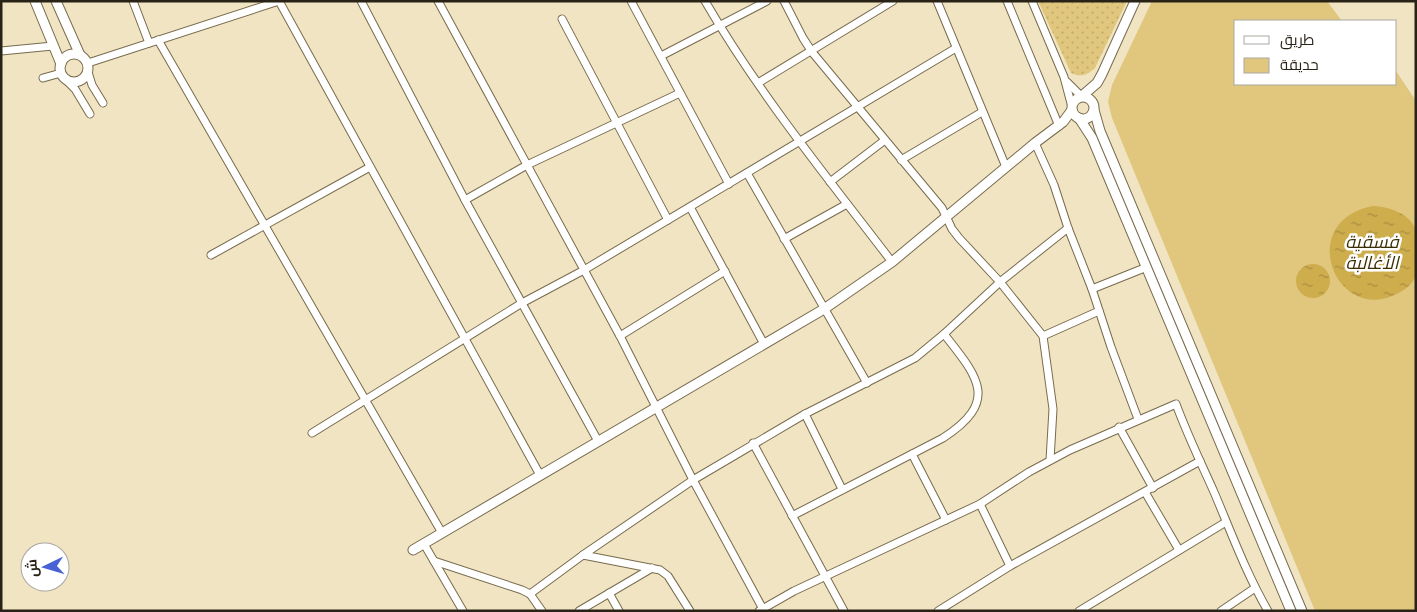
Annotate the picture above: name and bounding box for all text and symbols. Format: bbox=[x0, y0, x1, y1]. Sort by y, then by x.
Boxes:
legend bbox=[1234, 20, 1397, 85]
text: طريق bbox=[1280, 30, 1314, 50]
text: حديقة bbox=[1280, 55, 1319, 74]
water label: فسقية الأغالبة bbox=[1345, 231, 1401, 274]
north arrow bbox=[20, 542, 70, 592]
text: ش bbox=[22, 558, 42, 578]

